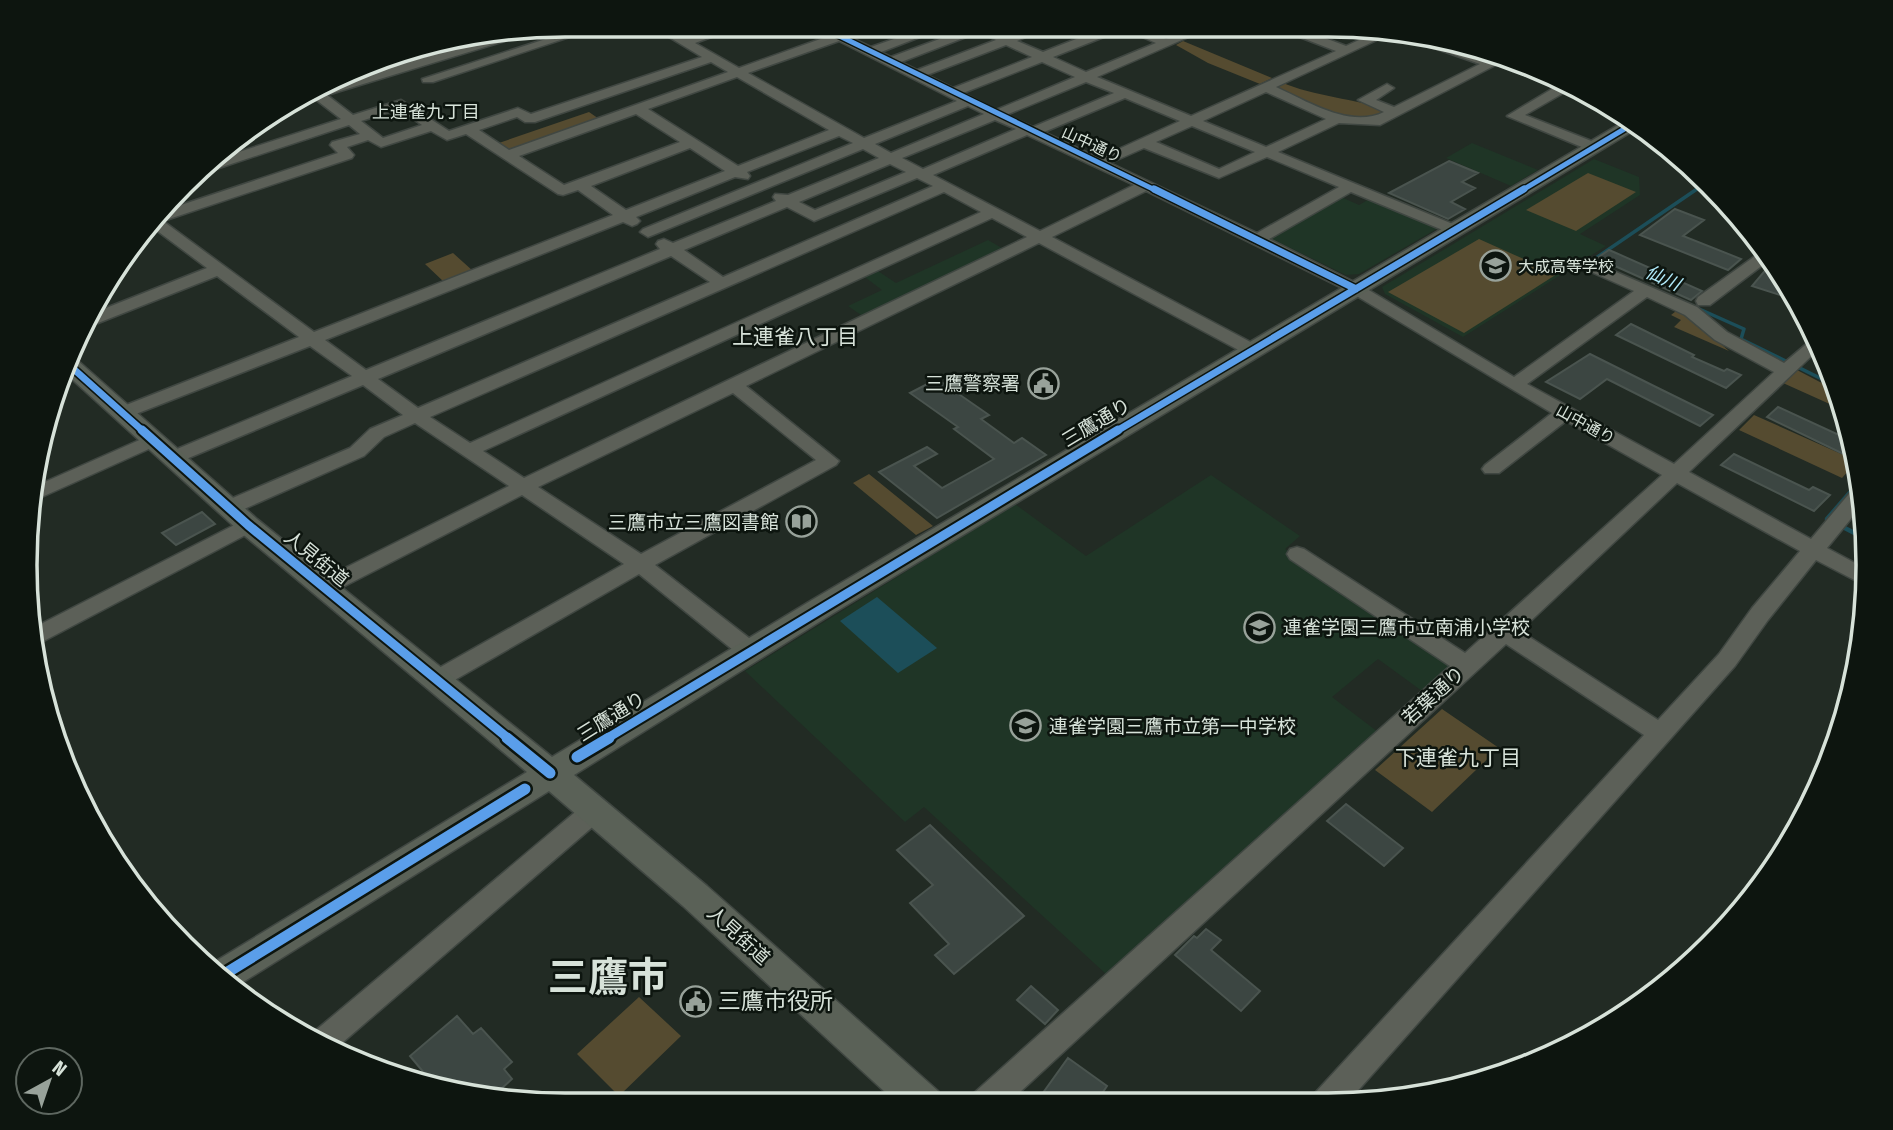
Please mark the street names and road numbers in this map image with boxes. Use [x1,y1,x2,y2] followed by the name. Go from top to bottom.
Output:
[1059,122,1125,167] street label: 山中通り
[1058,393,1135,452] street label: 三鷹通り
[1553,401,1618,448] street label: 山中通り
[280,526,353,591] street label: 人見街道
[1397,661,1469,729] street label: 若葉通り
[573,687,650,746] street label: 三鷹通り
[703,901,775,969] street label: 人見街道

